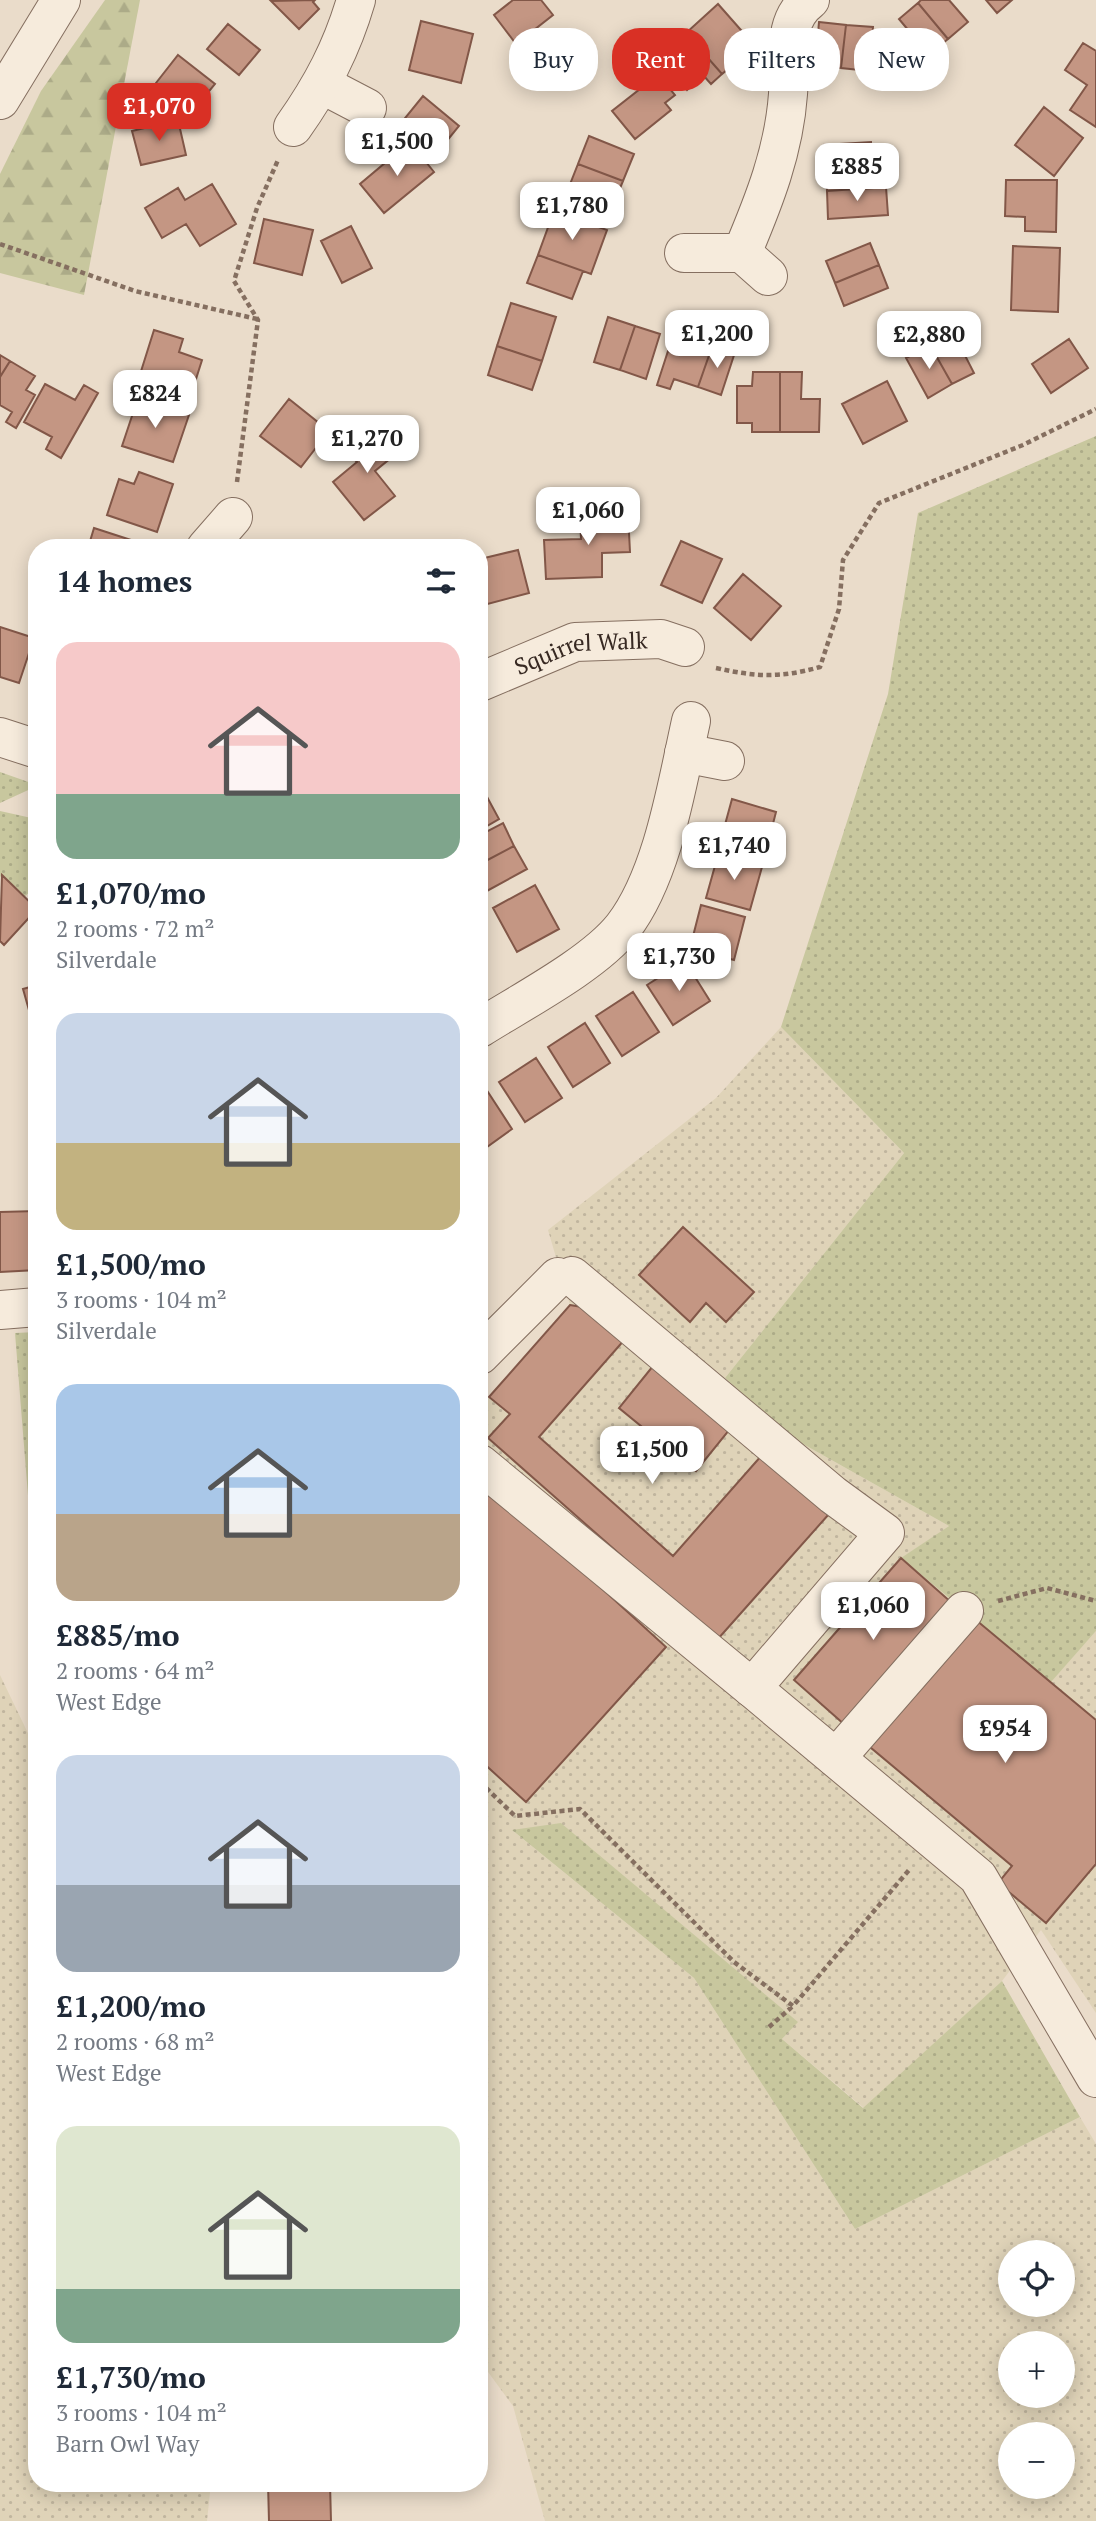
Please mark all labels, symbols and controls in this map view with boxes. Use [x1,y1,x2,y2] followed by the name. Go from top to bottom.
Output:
[509,28,598,91] chip: Buy
[612,28,710,91] chip: Rent
[724,28,840,91] chip: Filters
[854,28,949,91] chip: New
[102,83,216,143] pin: £1,070
[123,90,195,121] text: £1,070
[340,118,454,178] pin: £1,500
[361,125,433,156] text: £1,500
[816,144,898,203] pin: £885
[831,150,883,181] text: £885
[515,182,629,242] pin: £1,780
[536,189,608,220] text: £1,780
[660,310,774,370] pin: £1,200
[872,312,986,371] pin: £2,880
[681,317,753,348] text: £1,200
[893,318,965,349] text: £2,880
[114,370,196,430] pin: £824
[129,377,181,408] text: £824
[310,416,424,475] pin: £1,270
[331,422,403,453] text: £1,270
[531,488,645,547] pin: £1,060
[552,494,624,525] text: £1,060
[56,561,192,601] text: 14 homes
[422,562,460,600] icon: filters
[509,624,648,681] street label: Squirrel Walk
[195,688,321,814] icon: home
[677,822,791,882] pin: £1,740
[698,829,770,860] text: £1,740
[56,873,206,913] text: £1,070/mo
[56,913,215,944] text: 2 rooms · 72 m²
[622,934,736,993] pin: £1,730
[643,940,715,971] text: £1,730
[56,944,157,975] text: Silverdale
[195,1059,321,1185] icon: home
[56,1244,206,1284] text: £1,500/mo
[56,1284,227,1315] text: 3 rooms · 104 m²
[56,1315,157,1346] text: Silverdale
[595,1426,709,1486] pin: £1,500
[195,1430,321,1556] icon: home
[616,1433,688,1464] text: £1,500
[816,1582,930,1642] pin: £1,060
[837,1589,909,1620] text: £1,060
[56,1615,180,1655] text: £885/mo
[56,1655,215,1686] text: 2 rooms · 64 m²
[56,1686,161,1717] text: West Edge
[964,1706,1046,1765] pin: £954
[979,1712,1031,1743] text: £954
[195,1801,321,1927] icon: home
[56,1986,206,2026] text: £1,200/mo
[56,2026,215,2057] text: 2 rooms · 68 m²
[56,2057,161,2088] text: West Edge
[195,2172,321,2298] icon: home
[998,2240,1075,2499] map controls
[998,2240,1075,2317] button: locate
[998,2331,1075,2408] button: +
[56,2357,206,2397] text: £1,730/mo
[56,2397,227,2428] text: 3 rooms · 104 m²
[998,2422,1075,2499] button: −
[56,2428,199,2459] text: Barn Owl Way

